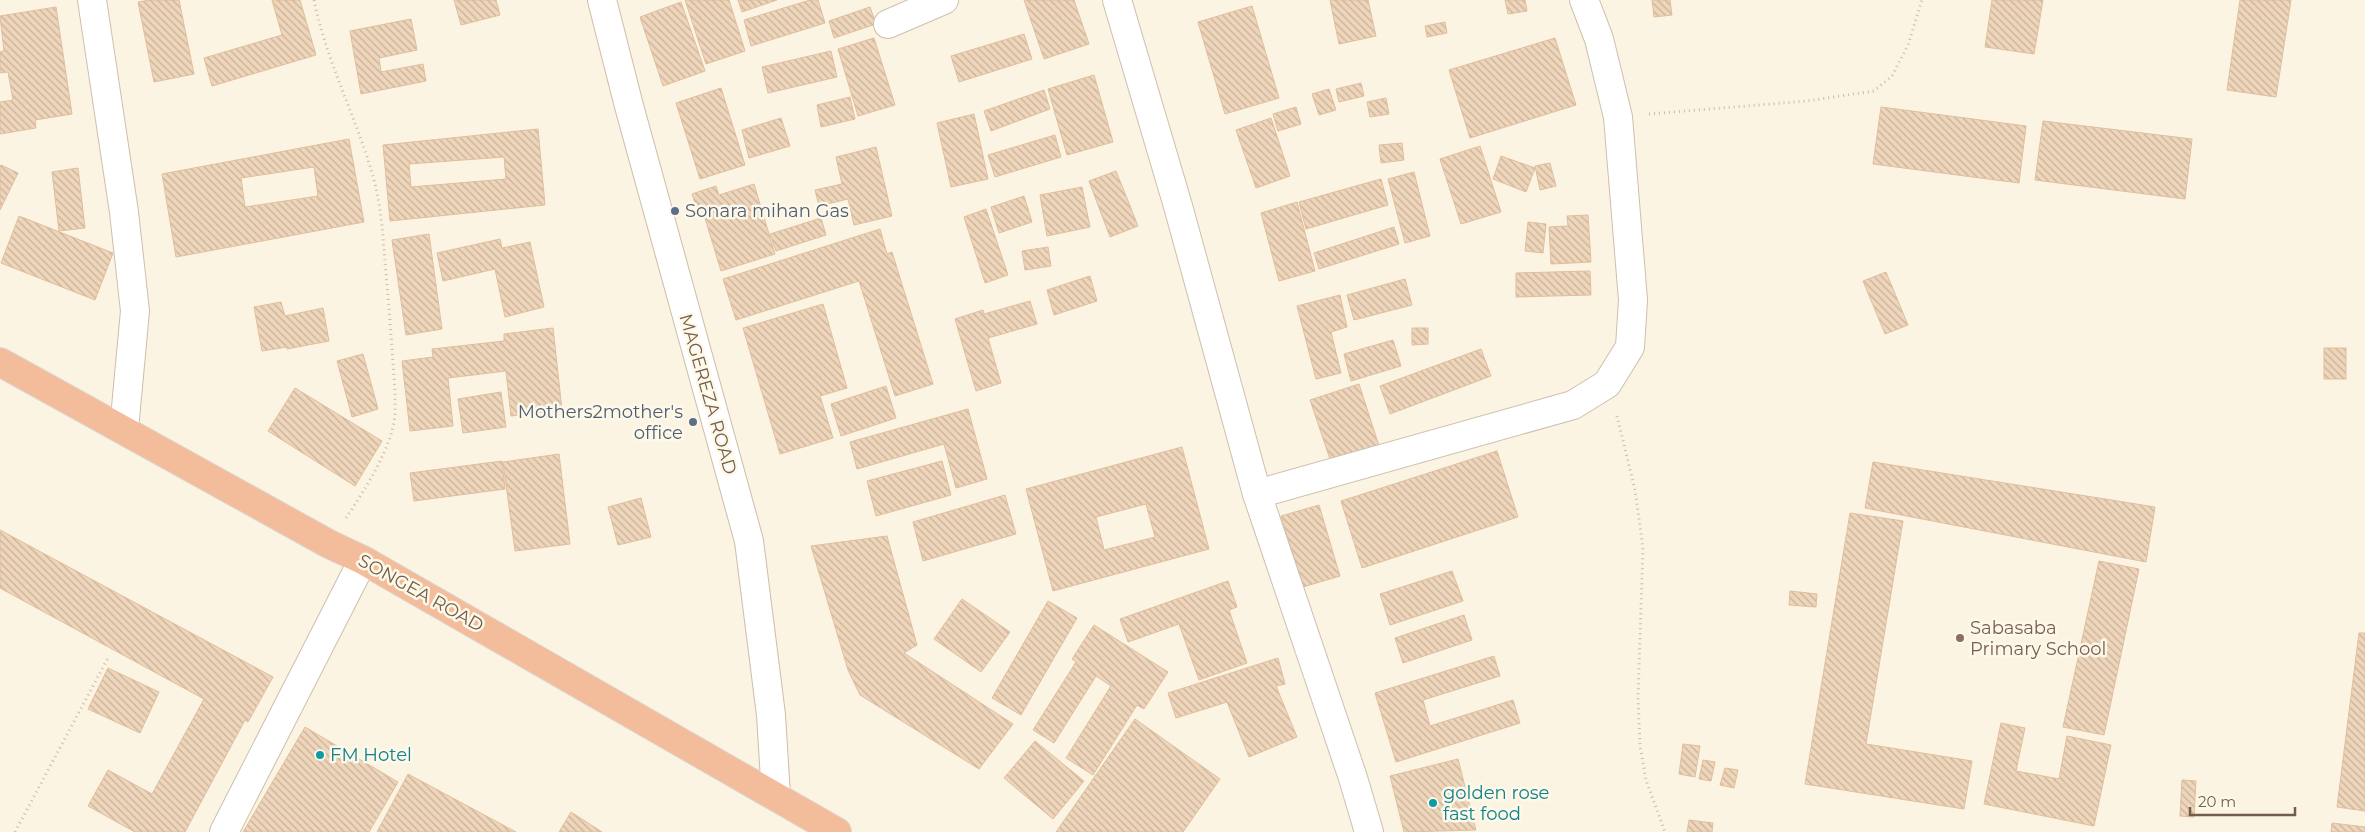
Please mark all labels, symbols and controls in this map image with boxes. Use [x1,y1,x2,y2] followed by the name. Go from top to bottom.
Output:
[685,200,849,222] place label: Sonara mihan Gas
[669,205,681,217] marker: Sonara mihan Gas
[675,311,741,477] street label: MAGEREZA ROAD
[518,401,683,444] place label: Mothers2mother's office
[687,416,699,428] marker: Mothers2mother's office
[354,549,488,637] street label: SONGEA ROAD
[1970,617,2106,660] place label: Sabasaba Primary School
[1954,632,1966,644] marker: Sabasaba Primary School
[330,744,412,766] place label: FM Hotel
[314,749,326,761] marker: FM Hotel
[1443,782,1549,825] place label: golden rose fast food
[2190,784,2295,816] scale bar
[2198,792,2236,811] text: 20 m
[1427,797,1439,809] marker: golden rose fast food

